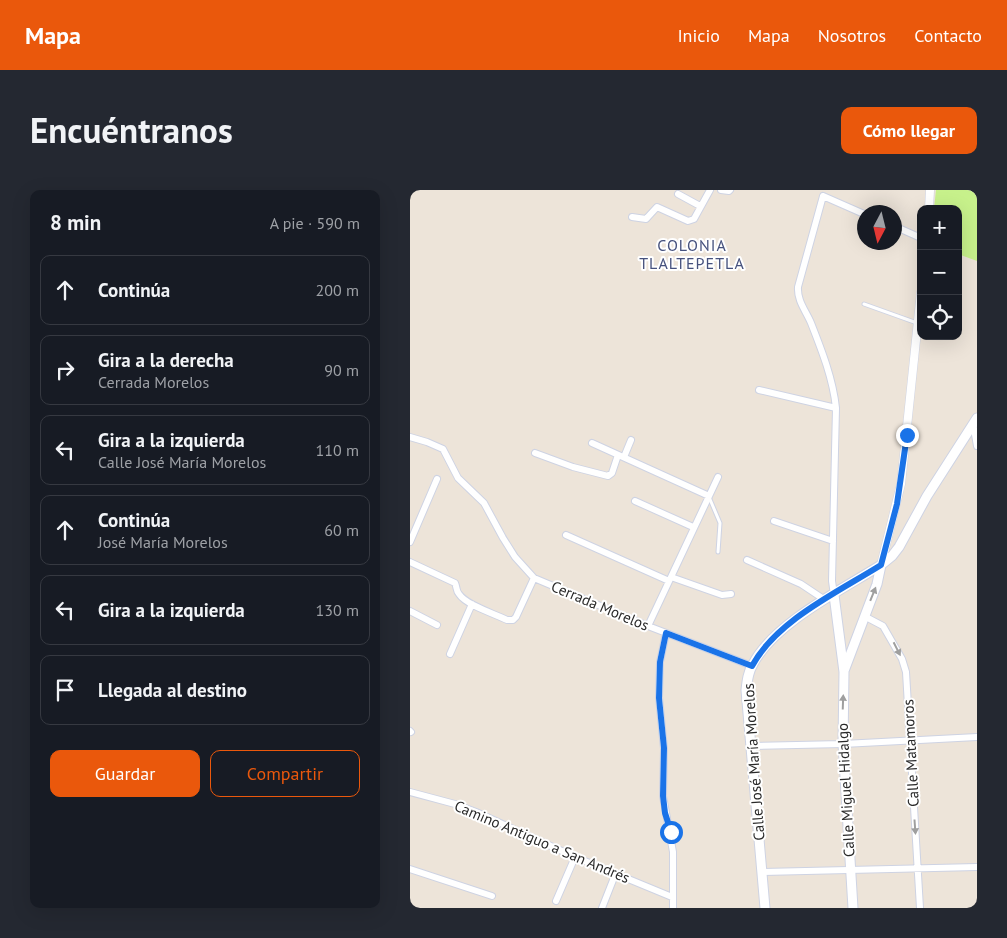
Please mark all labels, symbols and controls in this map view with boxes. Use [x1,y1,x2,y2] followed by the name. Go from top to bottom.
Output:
[25,20,81,51] text: Mapa
[677,24,720,47] text: Inicio
[748,24,790,47] text: Mapa
[818,24,886,47] text: Nosotros
[914,24,982,47] text: Contacto
[30,107,233,153] text: Encuéntranos
[841,107,977,154] button: Cómo llegar
[857,205,902,250] north arrow
[917,205,962,340] map controls
[917,205,962,250] button: +
[50,209,101,236] text: 8 min
[270,213,360,233] text: A pie · 590 m
[639,235,745,273] district label: COLONIA TLALTEPETLA
[917,250,962,295] button: −
[51,276,79,304] icon: ahead
[98,278,170,302] text: Continúa
[316,280,359,300] text: 200 m
[917,295,962,340] button: locate
[98,348,234,372] text: Gira a la derecha
[51,356,79,384] icon: right
[324,360,359,380] text: 90 m
[98,372,209,392] text: Cerrada Morelos
[896,424,919,447] route end
[98,428,245,452] text: Gira a la izquierda
[51,436,79,464] icon: left
[316,440,359,460] text: 110 m
[98,452,266,472] text: Calle José María Morelos
[98,508,170,532] text: Continúa
[51,516,79,544] icon: ahead
[324,520,359,540] text: 60 m
[98,532,228,552] text: José María Morelos
[549,576,652,635] street label: Cerrada Morelos
[869,586,877,601] one-way arrow
[51,596,79,624] icon: left
[98,598,245,622] text: Gira a la izquierda
[316,600,359,620] text: 130 m
[893,642,901,656] one-way arrow
[51,676,79,704] icon: arrive
[98,678,247,702] text: Llegada al destino
[739,683,768,841] street label: Calle José María Morelos
[839,694,847,710] one-way arrow
[898,699,923,807] street label: Calle Matamoros
[833,722,859,858] street label: Calle Miguel Hidalgo
[50,750,200,797] button: Guardar
[210,750,360,797] button: Compartir
[452,796,633,887] street label: Camino Antiguo a San Andrés
[911,819,919,835] one-way arrow
[660,821,683,844] route start

